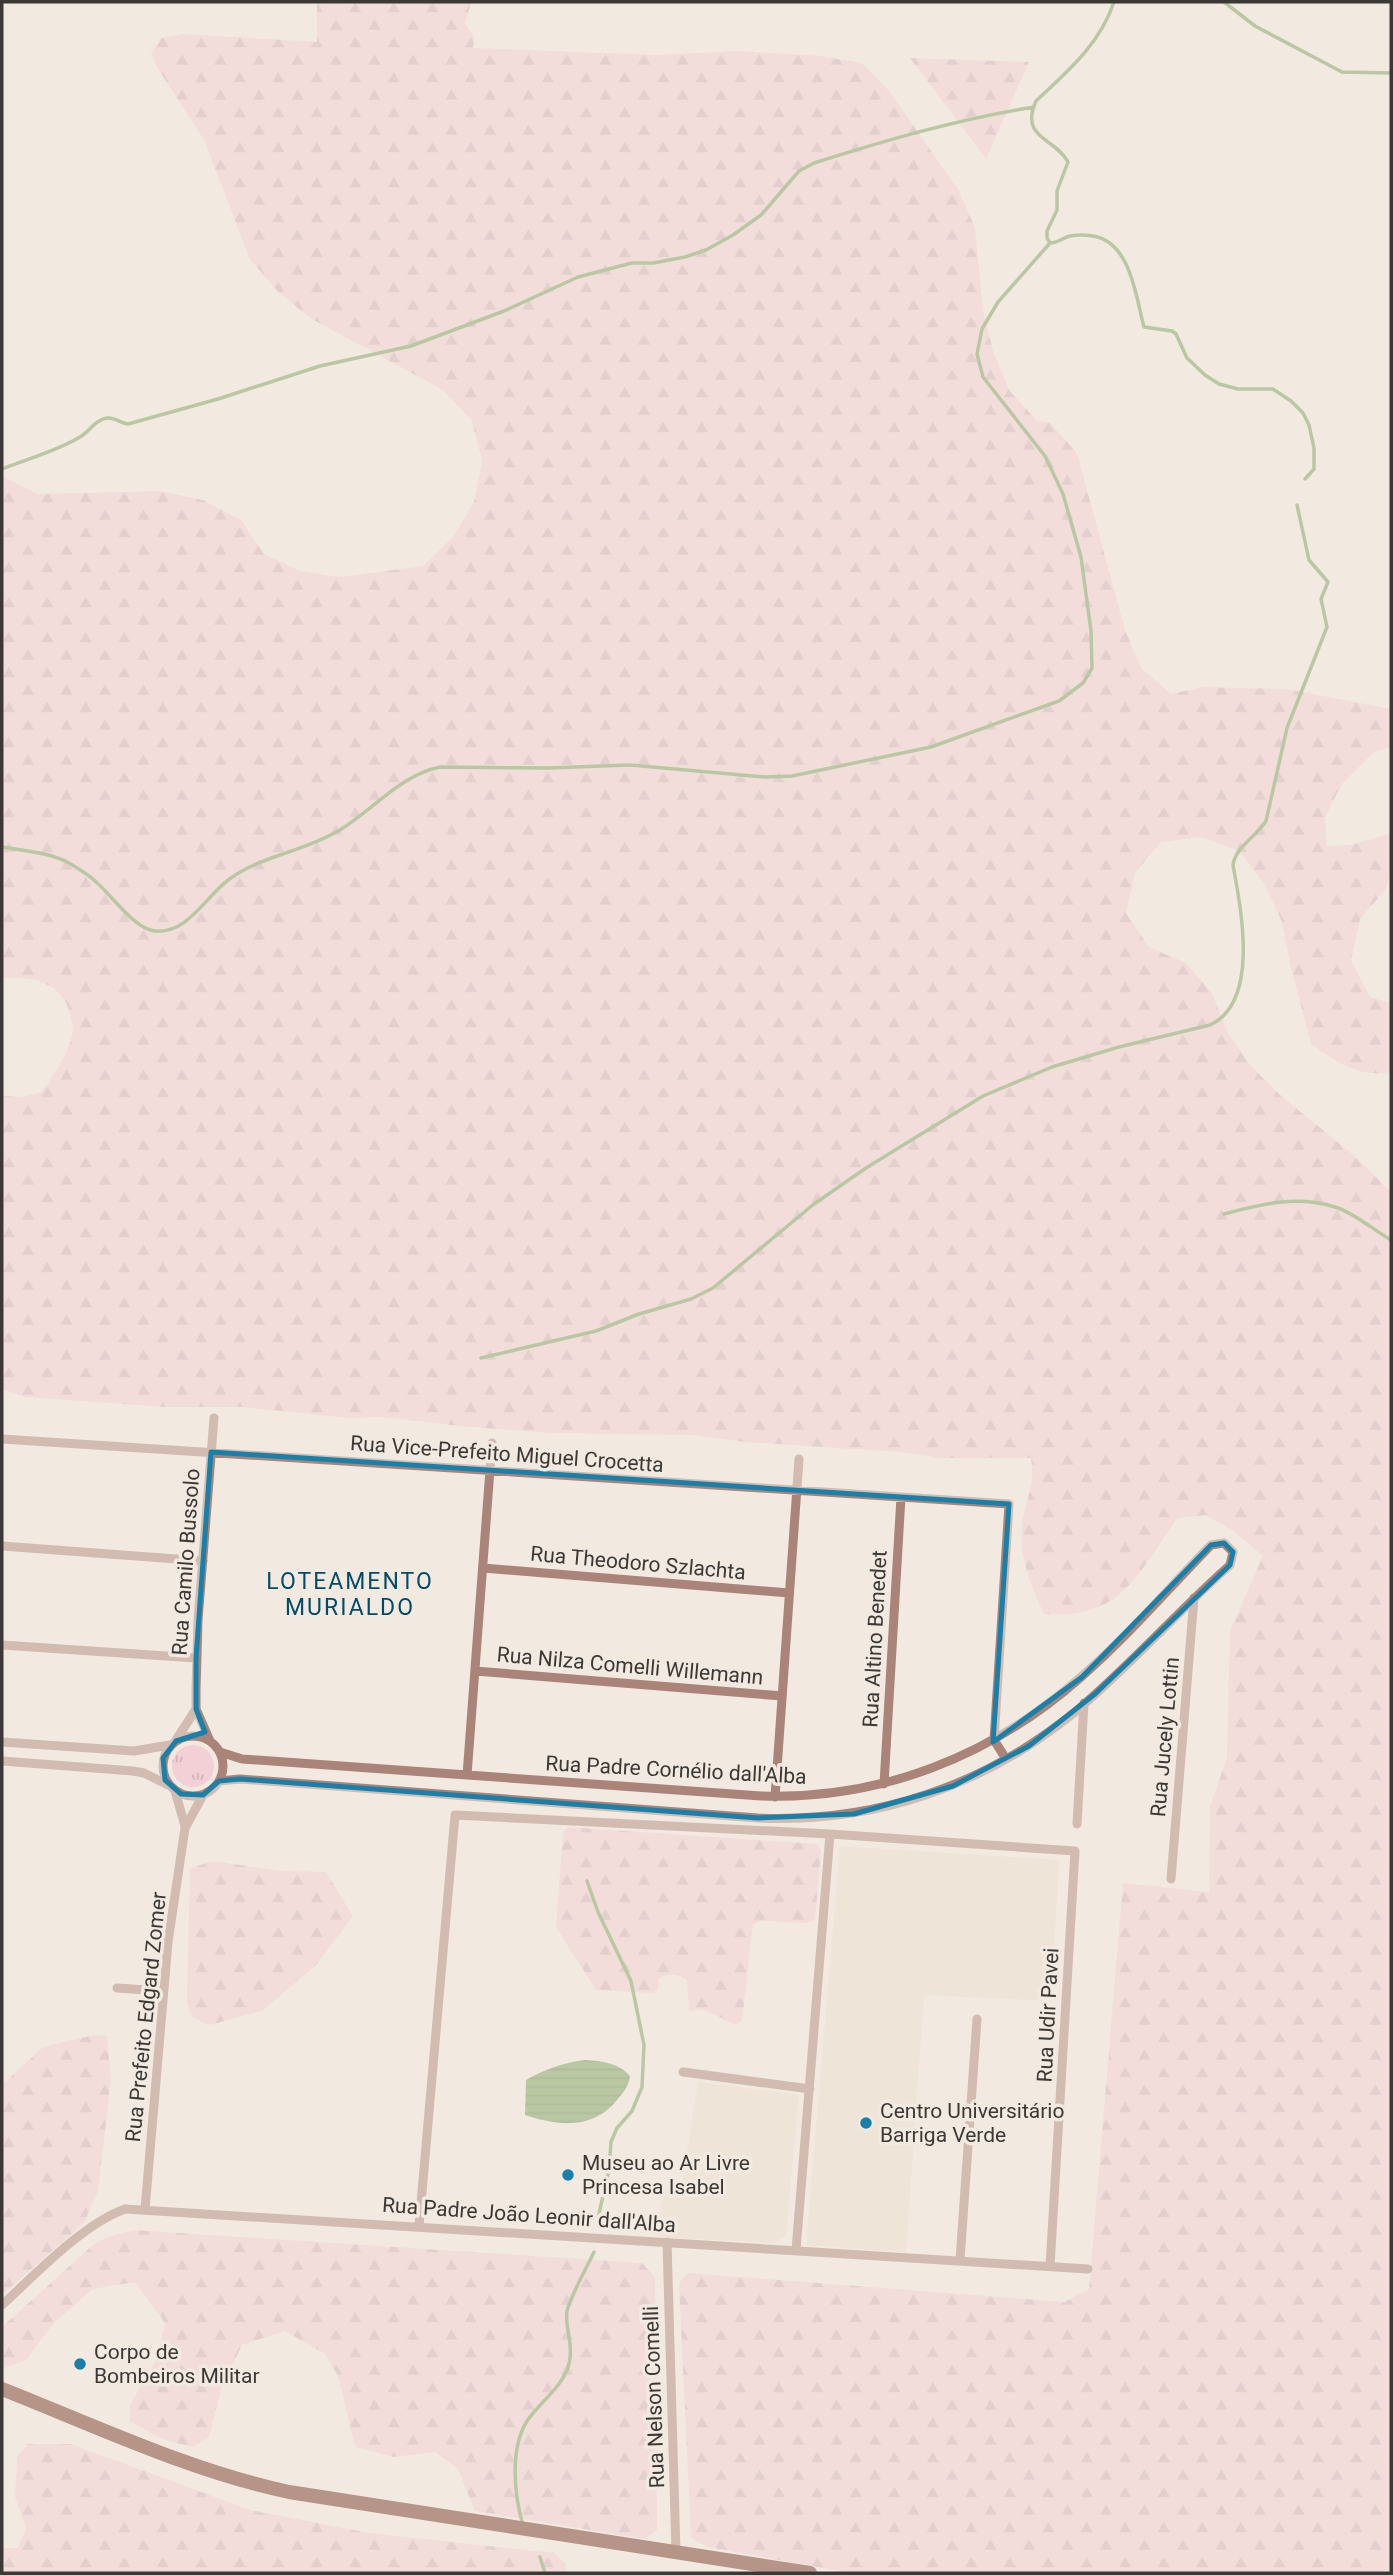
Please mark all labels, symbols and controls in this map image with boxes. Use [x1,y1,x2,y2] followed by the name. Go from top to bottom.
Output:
[349,1431,665,1477] street label: Rua Vice-Prefeito Miguel Crocetta
[167,1468,205,1656] street label: Rua Camilo Bussolo
[529,1542,747,1584] street label: Rua Theodoro Szlachta
[858,1550,892,1728] street label: Rua Altino Benedet
[266,1568,434,1621] district label: LOTEAMENTO MURIALDO
[496,1642,764,1690] street label: Rua Nilza Comelli Willemann
[1146,1656,1184,1818] street label: Rua Jucely Lottin
[545,1751,807,1789] street label: Rua Padre Cornélio dall'Alba
[121,1891,171,2143] street label: Rua Prefeito Edgard Zomer
[1032,1947,1064,2083] street label: Rua Udir Pavei
[880,2099,1064,2147] place label: Centro Universitário Barriga Verde
[858,2115,874,2131] marker: Centro Universitário Barriga Verde
[582,2151,750,2199] place label: Museu ao Ar Livre Princesa Isabel
[560,2167,576,2183] marker: Museu ao Ar Livre Princesa Isabel
[381,2193,677,2237] street label: Rua Padre João Leonir dall'Alba
[639,2305,669,2489] street label: Rua Nelson Comelli
[94,2340,260,2388] place label: Corpo de Bombeiros Militar
[72,2356,88,2372] marker: Corpo de Bombeiros Militar

